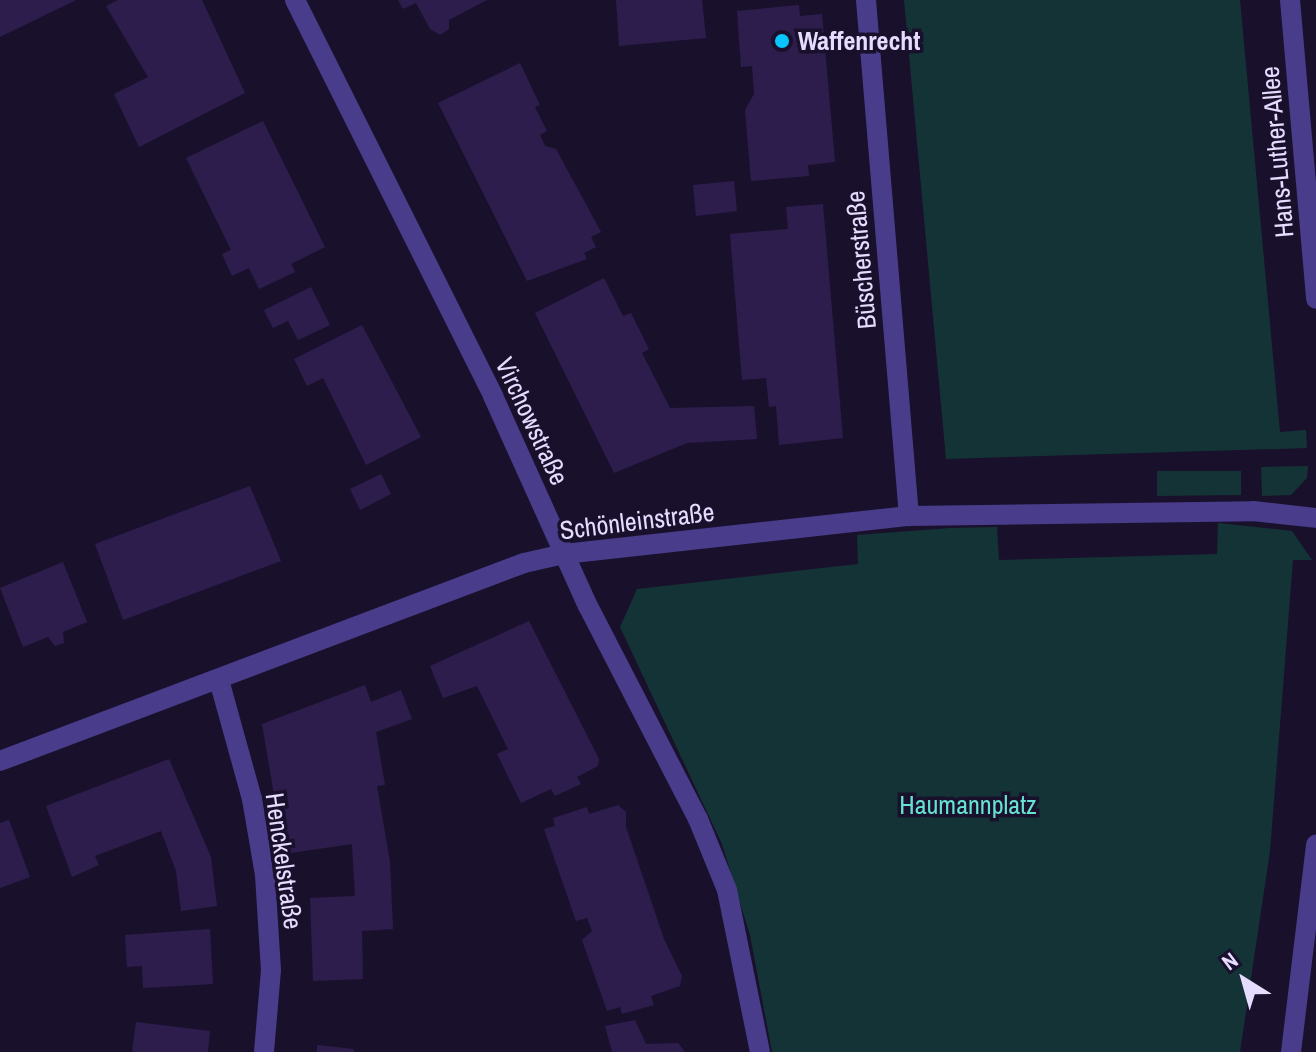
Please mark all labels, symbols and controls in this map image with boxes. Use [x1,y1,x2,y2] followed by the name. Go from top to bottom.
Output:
[798,25,920,57] place label: Waffenrecht
[773,32,791,50] marker: Waffenrecht
[1254,65,1300,239] street label: Hans-Luther-Allee
[839,190,883,330] street label: Büscherstraße
[489,352,575,490] street label: Virchowstraße
[558,496,716,546] street label: Schönleinstraße
[899,789,1037,821] park label: Haumannplatz
[259,791,309,931] street label: Henckelstraße
[1204,940,1284,1020] north arrow
[1215,945,1244,977] text: N

